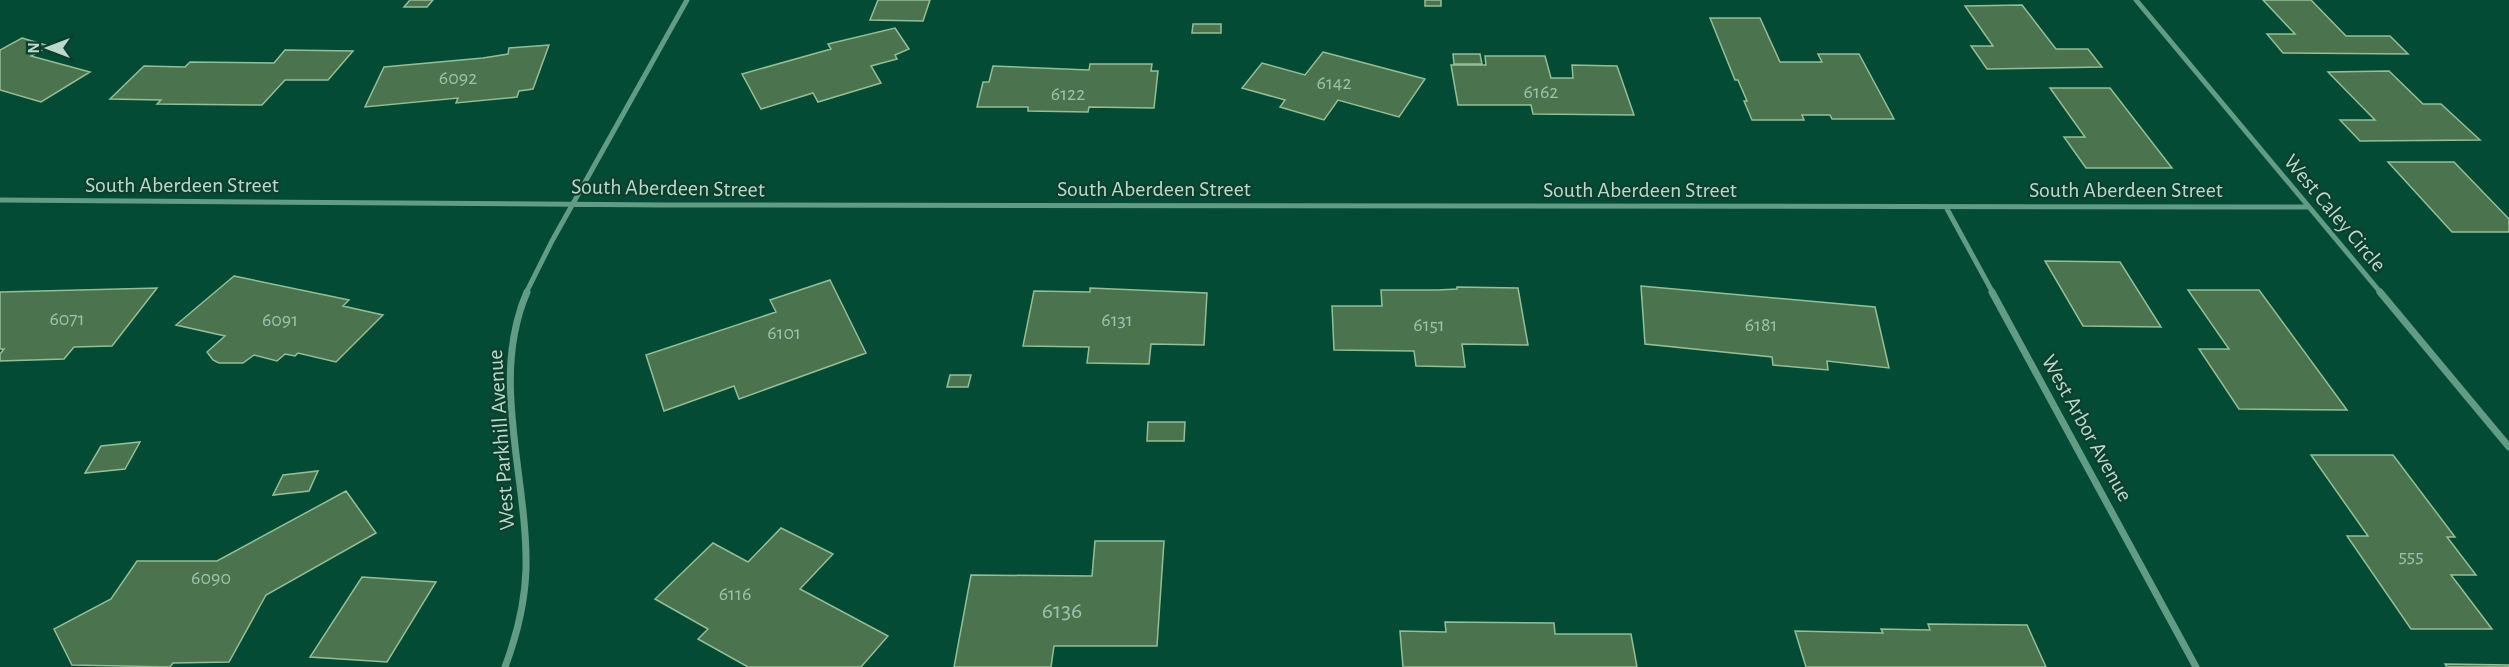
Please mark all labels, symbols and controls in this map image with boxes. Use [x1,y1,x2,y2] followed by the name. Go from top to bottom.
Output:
[18,18,78,78] north arrow
[26,42,42,54] text: N
[439,68,477,88] house number: 6092
[1317,73,1352,93] house number: 6142
[1524,82,1558,102] house number: 6162
[1051,84,1085,104] house number: 6122
[2280,150,2390,276] street label: West Caley Circle
[85,174,279,196] street label: South Aberdeen Street
[571,175,765,201] street label: South Aberdeen Street
[1057,178,1251,200] street label: South Aberdeen Street
[1543,179,1737,201] street label: South Aberdeen Street
[2029,179,2223,201] street label: South Aberdeen Street
[49,309,85,329] house number: 6071
[262,310,298,330] house number: 6091
[1101,310,1133,330] house number: 6131
[1413,315,1445,335] house number: 6151
[1745,315,1777,335] house number: 6181
[767,323,801,343] house number: 6101
[484,349,518,531] street label: West Parkhill Avenue
[2038,351,2136,505] street label: West Arbor Avenue
[2398,546,2424,566] house number: 555
[191,568,231,588] house number: 6090
[719,584,751,604] house number: 6116
[1042,599,1082,623] house number: 6136

